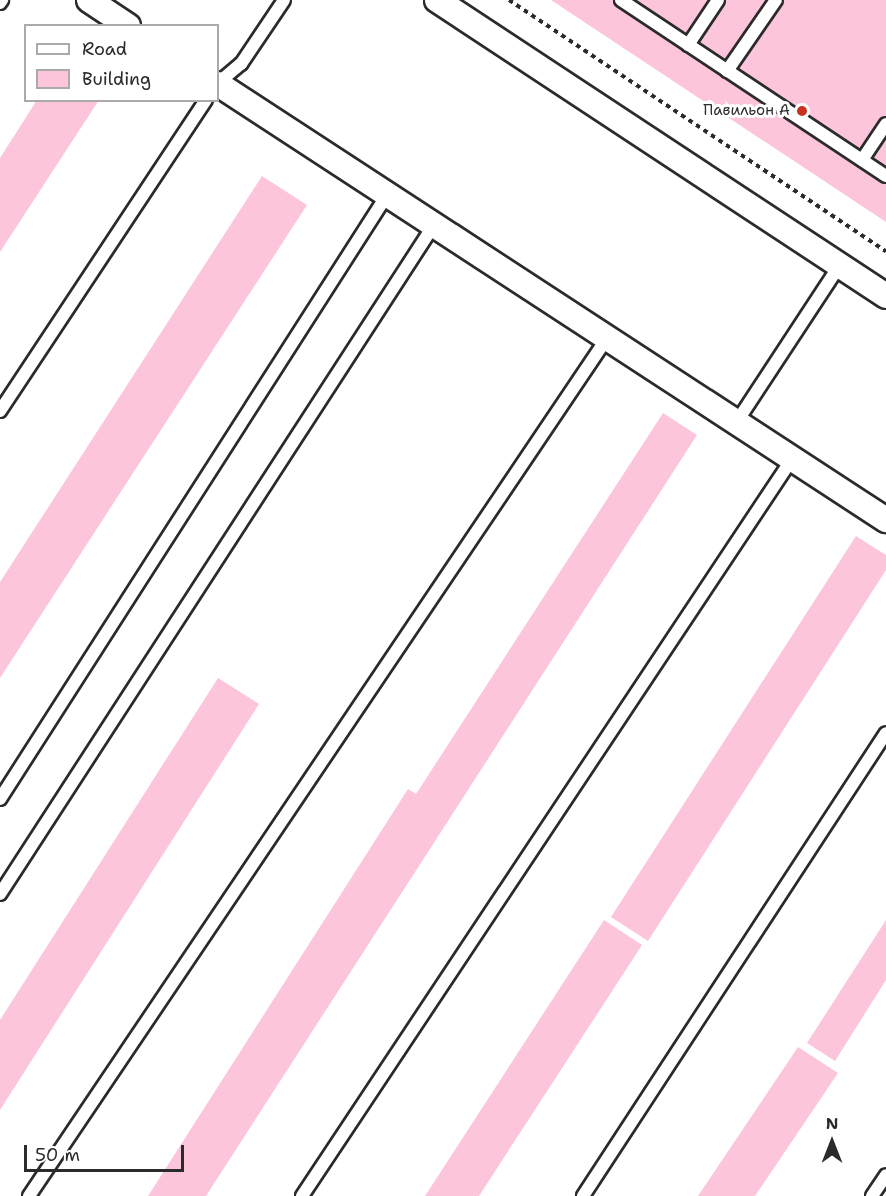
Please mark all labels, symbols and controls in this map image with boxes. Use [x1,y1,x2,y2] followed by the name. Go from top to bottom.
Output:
[24,24,219,102] legend
[82,37,127,61] text: Road
[82,67,151,91] text: Building
[703,102,790,120] place label: Павильон А
[795,104,809,118] marker: Павильон А
[802,1112,862,1172] north arrow
[826,1113,838,1134] text: N
[27,1133,188,1171] scale bar
[35,1143,80,1167] text: 50 m

